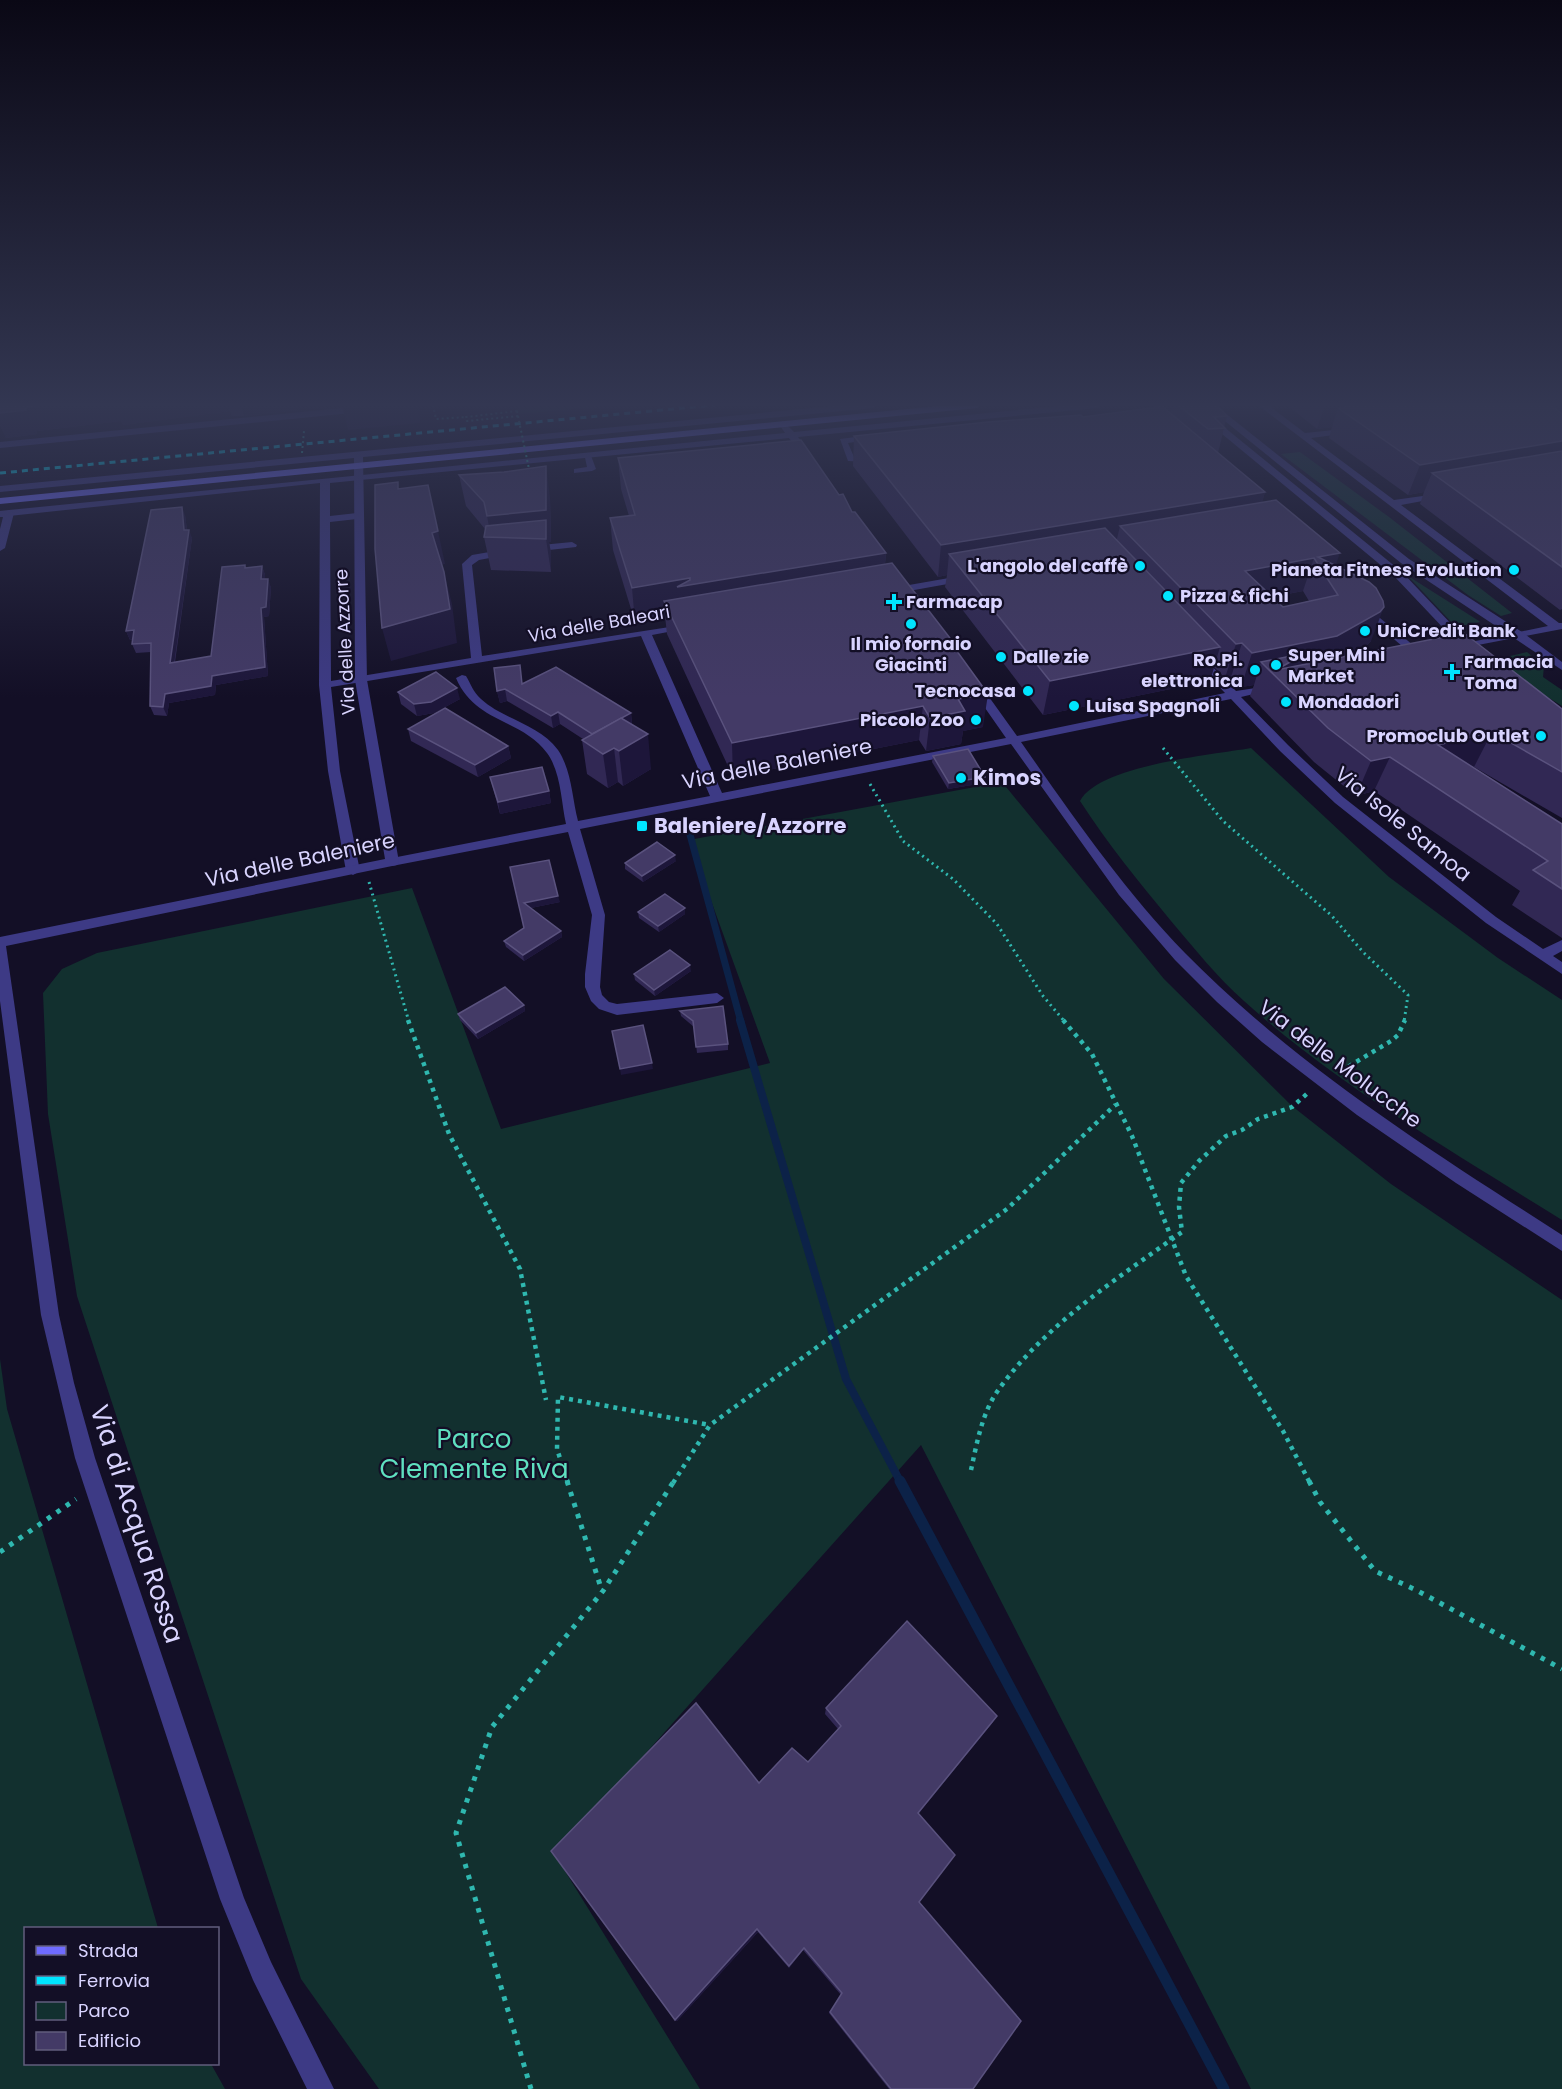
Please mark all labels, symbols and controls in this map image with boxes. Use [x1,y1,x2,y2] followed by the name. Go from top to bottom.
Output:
[967,553,1128,578] place label: L'angolo del caffè
[1271,557,1502,582] place label: Pianeta Fitness Evolution
[1133,559,1147,573] marker: L'angolo del caffè
[1507,563,1521,577] marker: Pianeta Fitness Evolution
[328,568,361,716] street label: Via delle Azzorre
[1180,583,1289,608] place label: Pizza & fichi
[906,589,1002,614] place label: Farmacap
[1161,589,1175,603] marker: Pizza & fichi
[887,595,901,609] marker: Farmacap
[526,599,672,648] street label: Via delle Baleari
[904,617,918,631] marker: Il mio fornaio Giacinti
[1377,618,1517,643] place label: UniCredit Bank
[1358,624,1372,638] marker: UniCredit Bank
[851,631,971,677] place label: Il mio fornaio Giacinti
[1288,642,1385,688] place label: Super Mini Market
[1013,644,1089,669] place label: Dalle zie
[1141,647,1243,693] place label: Ro.Pi. elettronica
[1464,649,1553,695] place label: Farmacia Toma
[994,650,1008,664] marker: Dalle zie
[1269,658,1283,672] marker: Super Mini Market
[1248,663,1262,677] marker: Ro.Pi. elettronica
[1445,665,1459,679] marker: Farmacia Toma
[914,678,1016,703] place label: Tecnocasa
[1021,684,1035,698] marker: Tecnocasa
[1298,689,1399,714] place label: Mondadori
[1086,693,1220,718] place label: Luisa Spagnoli
[1279,695,1293,709] marker: Mondadori
[1067,699,1081,713] marker: Luisa Spagnoli
[860,707,964,732] place label: Piccolo Zoo
[969,713,983,727] marker: Piccolo Zoo
[1366,723,1529,748] place label: Promoclub Outlet
[1534,729,1548,743] marker: Promoclub Outlet
[679,731,874,796] street label: Via delle Baleniere
[1329,759,1478,888] street label: Via Isole Samoa
[973,763,1041,792] place label: Kimos
[954,771,968,785] marker: Kimos
[654,811,847,840] place label: Baleniere/Azzorre
[635,819,649,833] marker: Baleniere/Azzorre
[202,825,397,894] street label: Via delle Baleniere
[1253,993,1428,1135] street label: Via delle Molucche
[81,1400,193,1648] street label: Via di Acqua Rossa
[379,1421,569,1487] park label: Parco Clemente Riva
[24,1927,219,2065] legend
[78,1938,138,1963] text: Strada
[78,1968,150,1993] text: Ferrovia
[78,1998,130,2023] text: Parco
[78,2028,141,2053] text: Edificio

